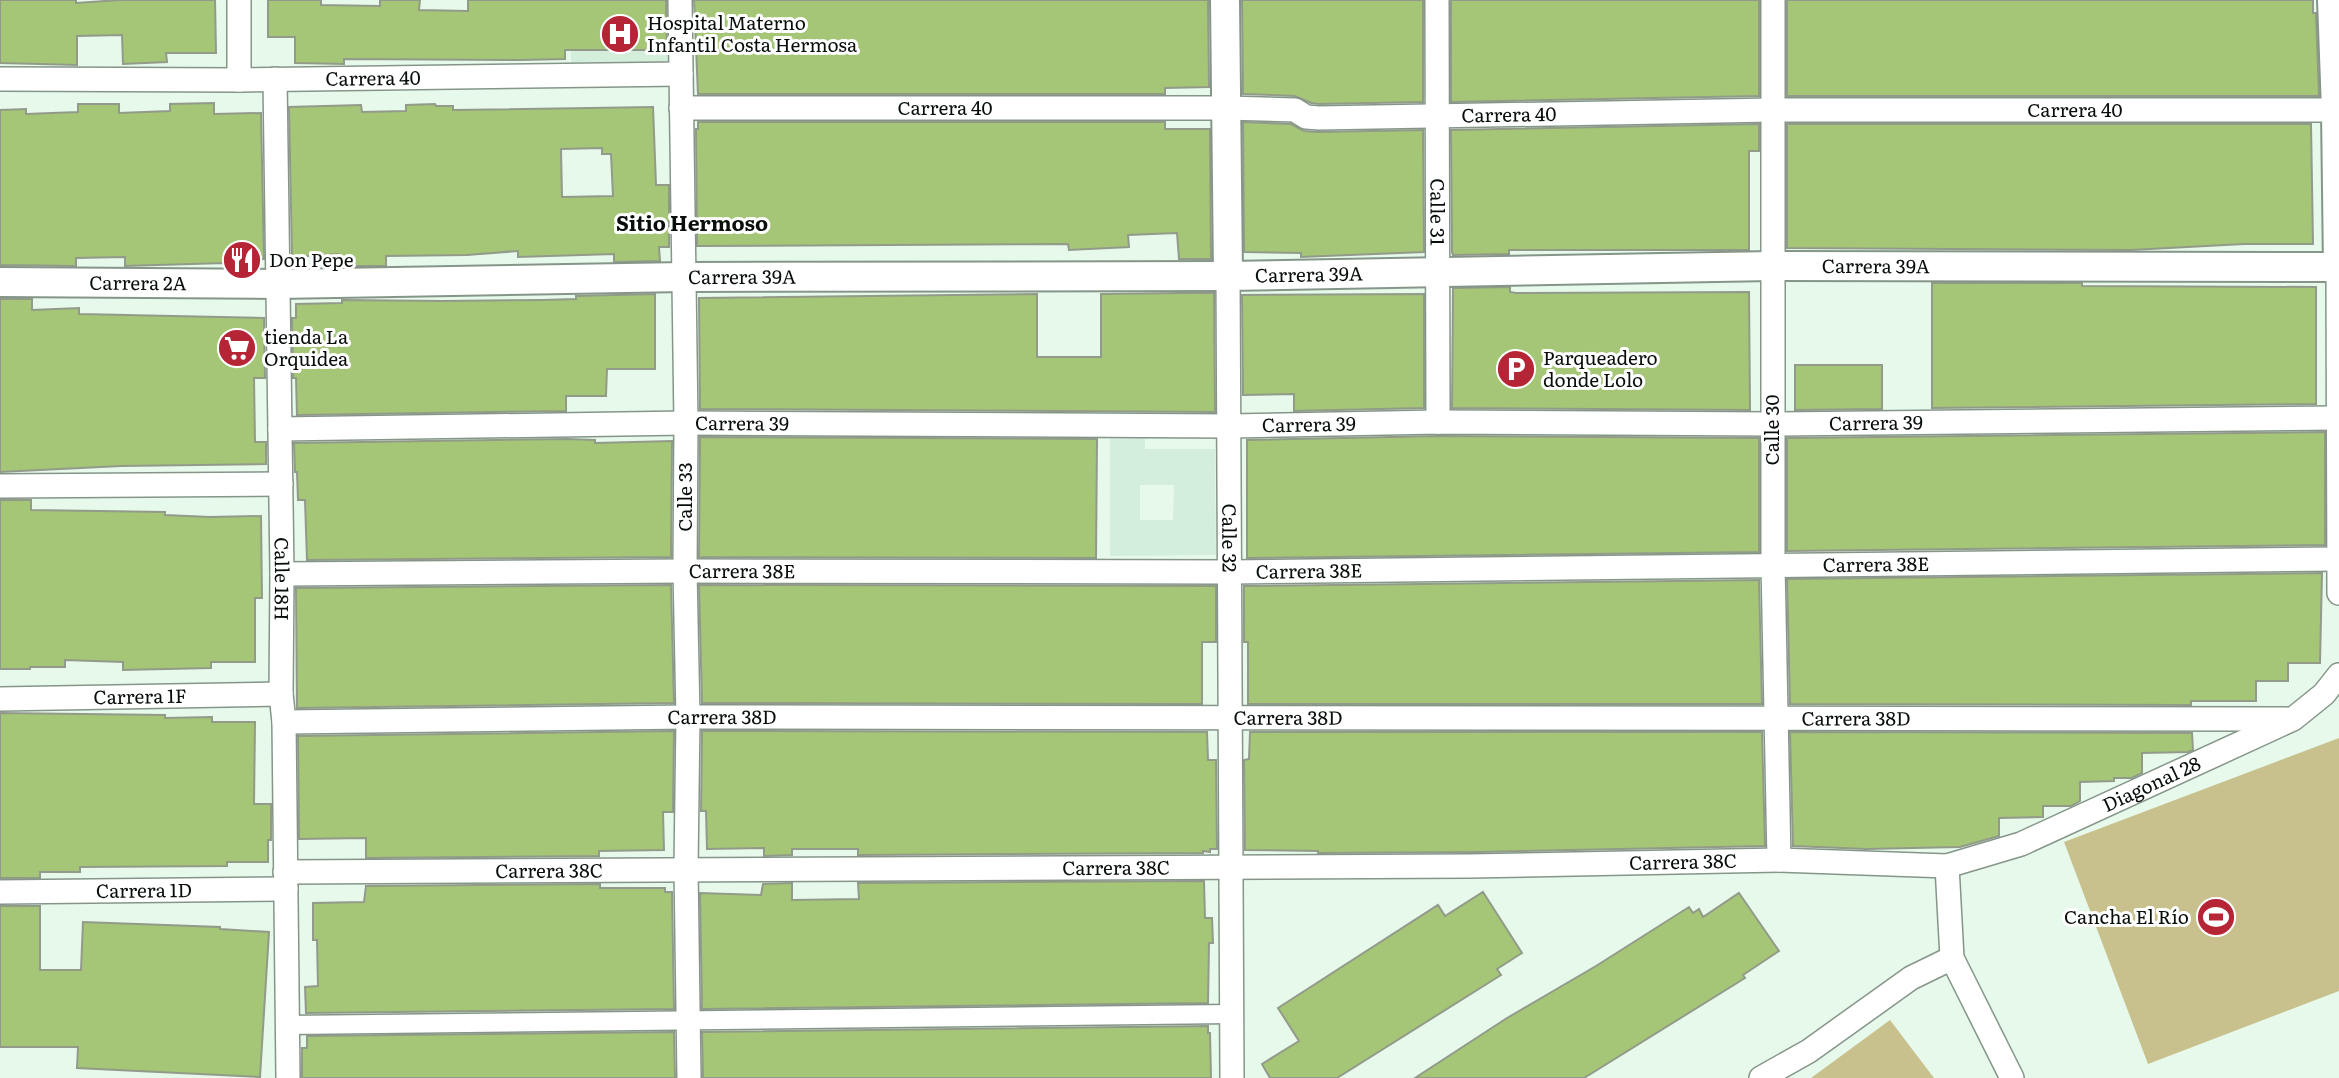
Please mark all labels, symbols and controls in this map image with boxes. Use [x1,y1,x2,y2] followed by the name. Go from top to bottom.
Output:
[647,8,858,58] place label: Hospital Materno Infantil Costa Hermosa
[599,13,641,55] hospital icon: Hospital Materno Infantil Costa Hermosa
[325,63,421,92] street label: Carrera 40
[897,93,993,121] street label: Carrera 40
[2027,95,2122,123] street label: Carrera 40
[1461,99,1557,128] street label: Carrera 40
[1424,178,1453,246] street label: Calle 31
[616,206,768,237] district label: Sitio Hermoso
[221,239,263,281] restaurant icon: Don Pepe
[269,245,354,273] place label: Don Pepe
[1822,251,1930,279] street label: Carrera 39A
[1255,259,1363,289] street label: Carrera 39A
[688,262,796,290] street label: Carrera 39A
[89,268,187,296] street label: Carrera 2A
[264,322,349,372] place label: tienda La Orquidea
[216,327,258,369] supermarket icon: tienda La Orquidea
[1543,343,1658,393] place label: Parqueadero donde Lolo
[1495,348,1537,390] parking icon: Parqueadero donde Lolo
[1757,395,1785,465] street label: Calle 30
[1829,407,1923,436] street label: Carrera 39
[695,408,789,437] street label: Carrera 39
[1262,409,1356,438] street label: Carrera 39
[670,462,698,532] street label: Calle 33
[1216,503,1244,573] street label: Calle 32
[268,537,297,621] street label: Calle 18H
[1822,549,1929,578] street label: Carrera 38E
[1256,555,1362,585] street label: Carrera 38E
[689,556,795,584] street label: Carrera 38E
[93,681,187,710] street label: Carrera 1F
[667,702,777,730] street label: Carrera 38D
[1233,703,1343,731] street label: Carrera 38D
[1801,703,1911,732] street label: Carrera 38D
[2097,748,2205,818] street label: Diagonal 28
[1629,846,1737,876] street label: Carrera 38C
[1062,853,1170,881] street label: Carrera 38C
[495,855,603,884] street label: Carrera 38C
[96,875,192,904] street label: Carrera 1D
[2195,896,2237,938] sports icon: Cancha El Río
[2064,902,2189,930] place label: Cancha El Río

